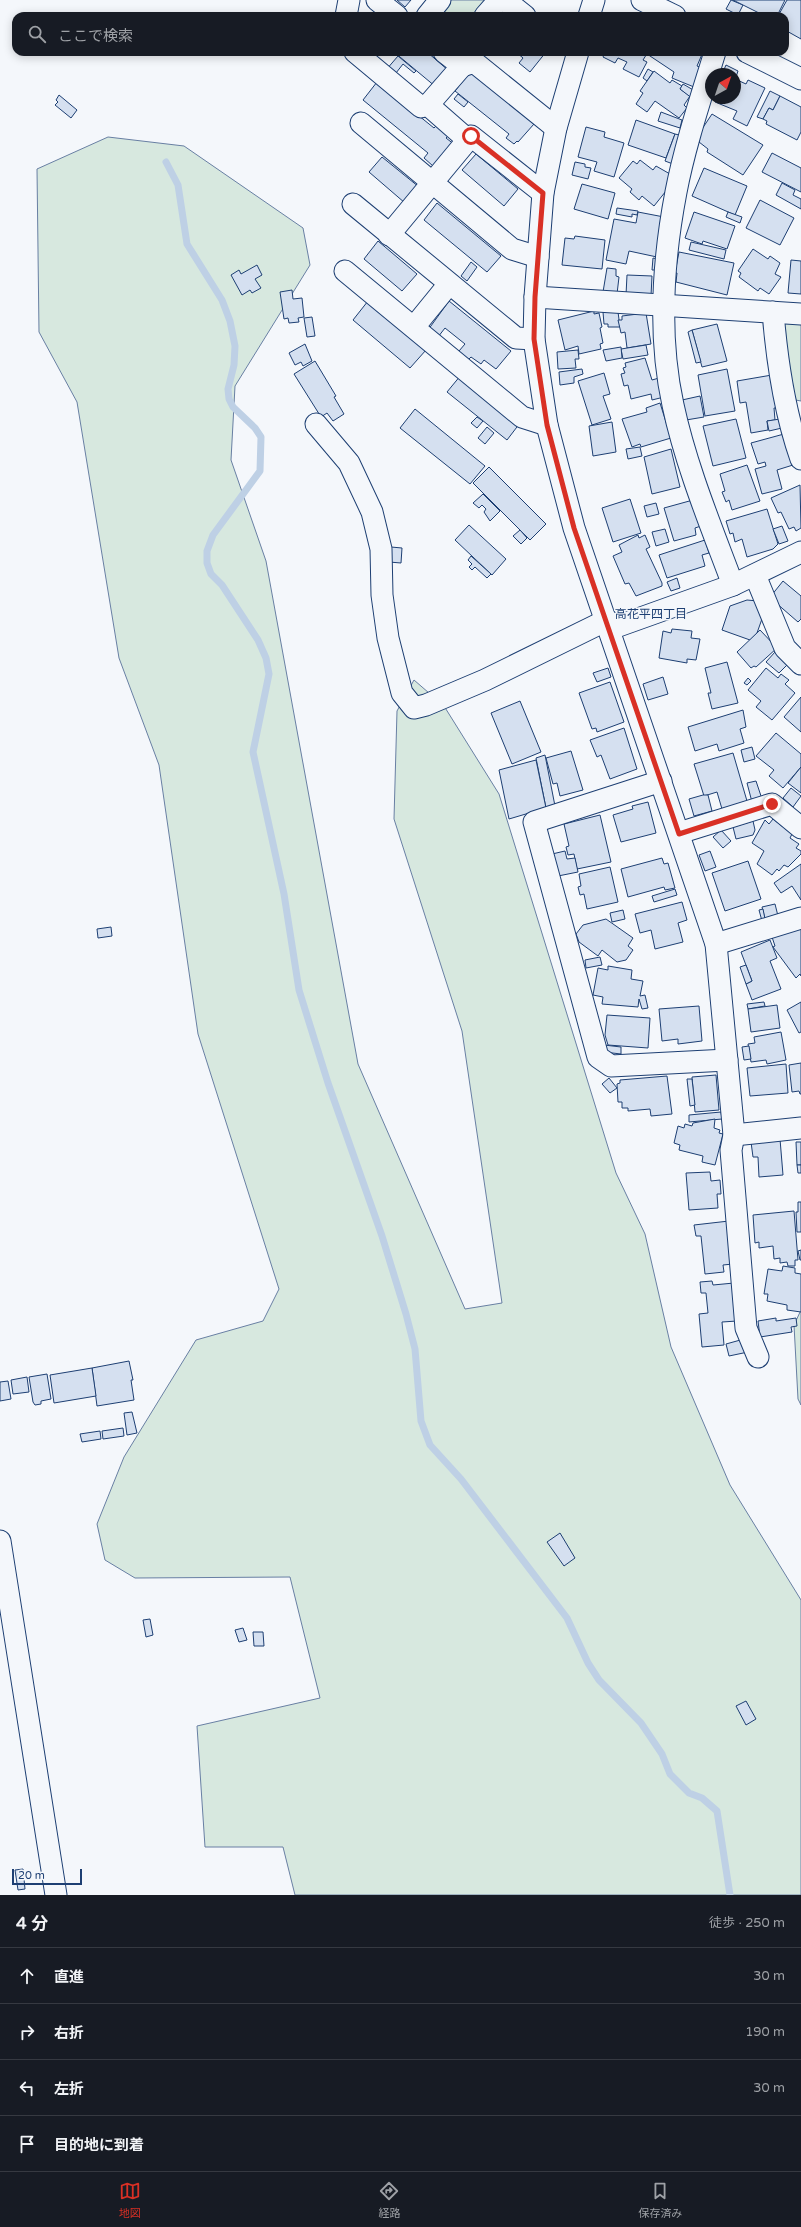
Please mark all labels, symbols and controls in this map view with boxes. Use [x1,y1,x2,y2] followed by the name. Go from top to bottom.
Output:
[12,12,789,56] search box
[26,23,48,45] icon: search
[58,27,133,45] text: ここで検索
[705,68,741,104] north arrow
[462,127,480,145] route start
[615,607,687,621] district label: 高花平四丁目
[763,795,781,813] route end
[12,1867,82,1886] scale bar
[18,1869,45,1882] text: 20 m
[16,1913,48,1934] text: 4 分
[709,1915,785,1931] text: 徒歩 · 250 m
[16,1965,38,1987] icon: ahead
[54,1968,84,1986] text: 直進
[753,1968,785,1984] text: 30 m
[16,2021,38,2043] icon: right
[54,2024,84,2042] text: 右折
[745,2024,785,2040] text: 190 m
[16,2077,38,2099] icon: left
[54,2080,84,2098] text: 左折
[753,2080,785,2096] text: 30 m
[16,2133,38,2155] icon: arrive
[54,2136,144,2154] text: 目的地に到着
[119,2180,141,2220] tab: 地図
[378,2180,400,2220] tab: 経路
[638,2180,682,2220] tab: 保存済み

